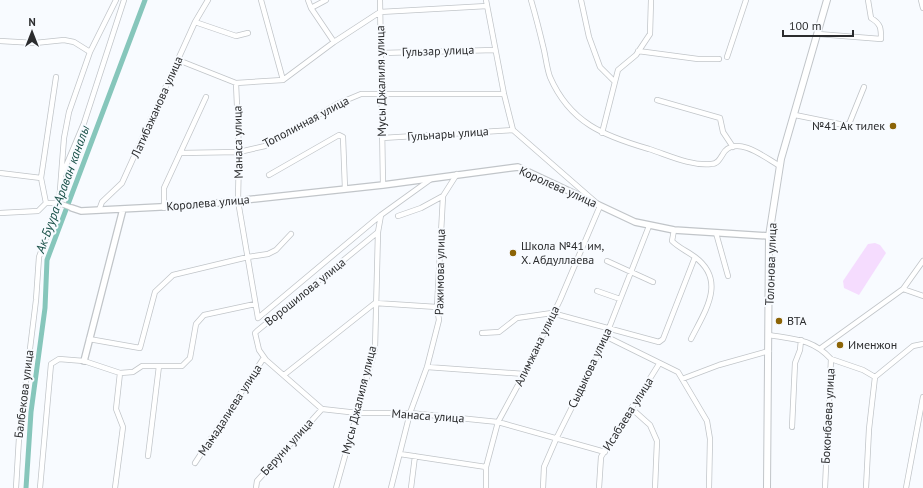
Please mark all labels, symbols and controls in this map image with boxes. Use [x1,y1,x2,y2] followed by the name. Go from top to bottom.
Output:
[12,12,52,52] north arrow
[783,12,853,38] scale bar
[28,15,36,29] text: N
[789,18,822,33] text: 100 m
[372,25,389,137] street label: Мусы Джалиля улица
[401,42,475,59] street label: Гульзар улица
[127,54,186,161] street label: Латибажанова улица
[260,93,351,151] street label: Тополинная улица
[229,105,246,179] street label: Манаса улица
[812,118,885,133] place label: №41 Ак тилек
[888,121,898,131] marker: №41 Ак тилек
[31,122,94,256] water label: Ак-Буура-Араван каналы
[407,123,489,144] street label: Гульнары улица
[517,163,600,210] street label: Королева улица
[166,191,250,214] street label: Королева улица
[762,222,779,306] street label: Толонова улица
[431,229,448,315] street label: Ражимова улица
[521,238,605,267] place label: Школа №41 им, Х. Абдуллаева
[508,248,518,258] marker: Школа №41 им, Х. Абдуллаева
[261,254,348,329] street label: Ворошилова улица
[511,303,562,388] street label: Алимжана улица
[787,313,807,328] place label: BTA
[774,316,784,326] marker: BTA
[564,325,615,410] street label: Сыдыкова улица
[848,337,897,352] place label: Именжон
[835,340,845,350] marker: Именжон
[338,344,379,456] street label: Мусы Джалиля улица
[11,349,36,439] street label: Балбекова улица
[194,361,265,458] street label: Мамадалиева улица
[818,368,837,464] street label: Боконбаева улица
[599,374,656,453] street label: Исабаева улица
[391,405,465,426] street label: Манаса улица
[257,415,316,478] street label: Беруни улица

